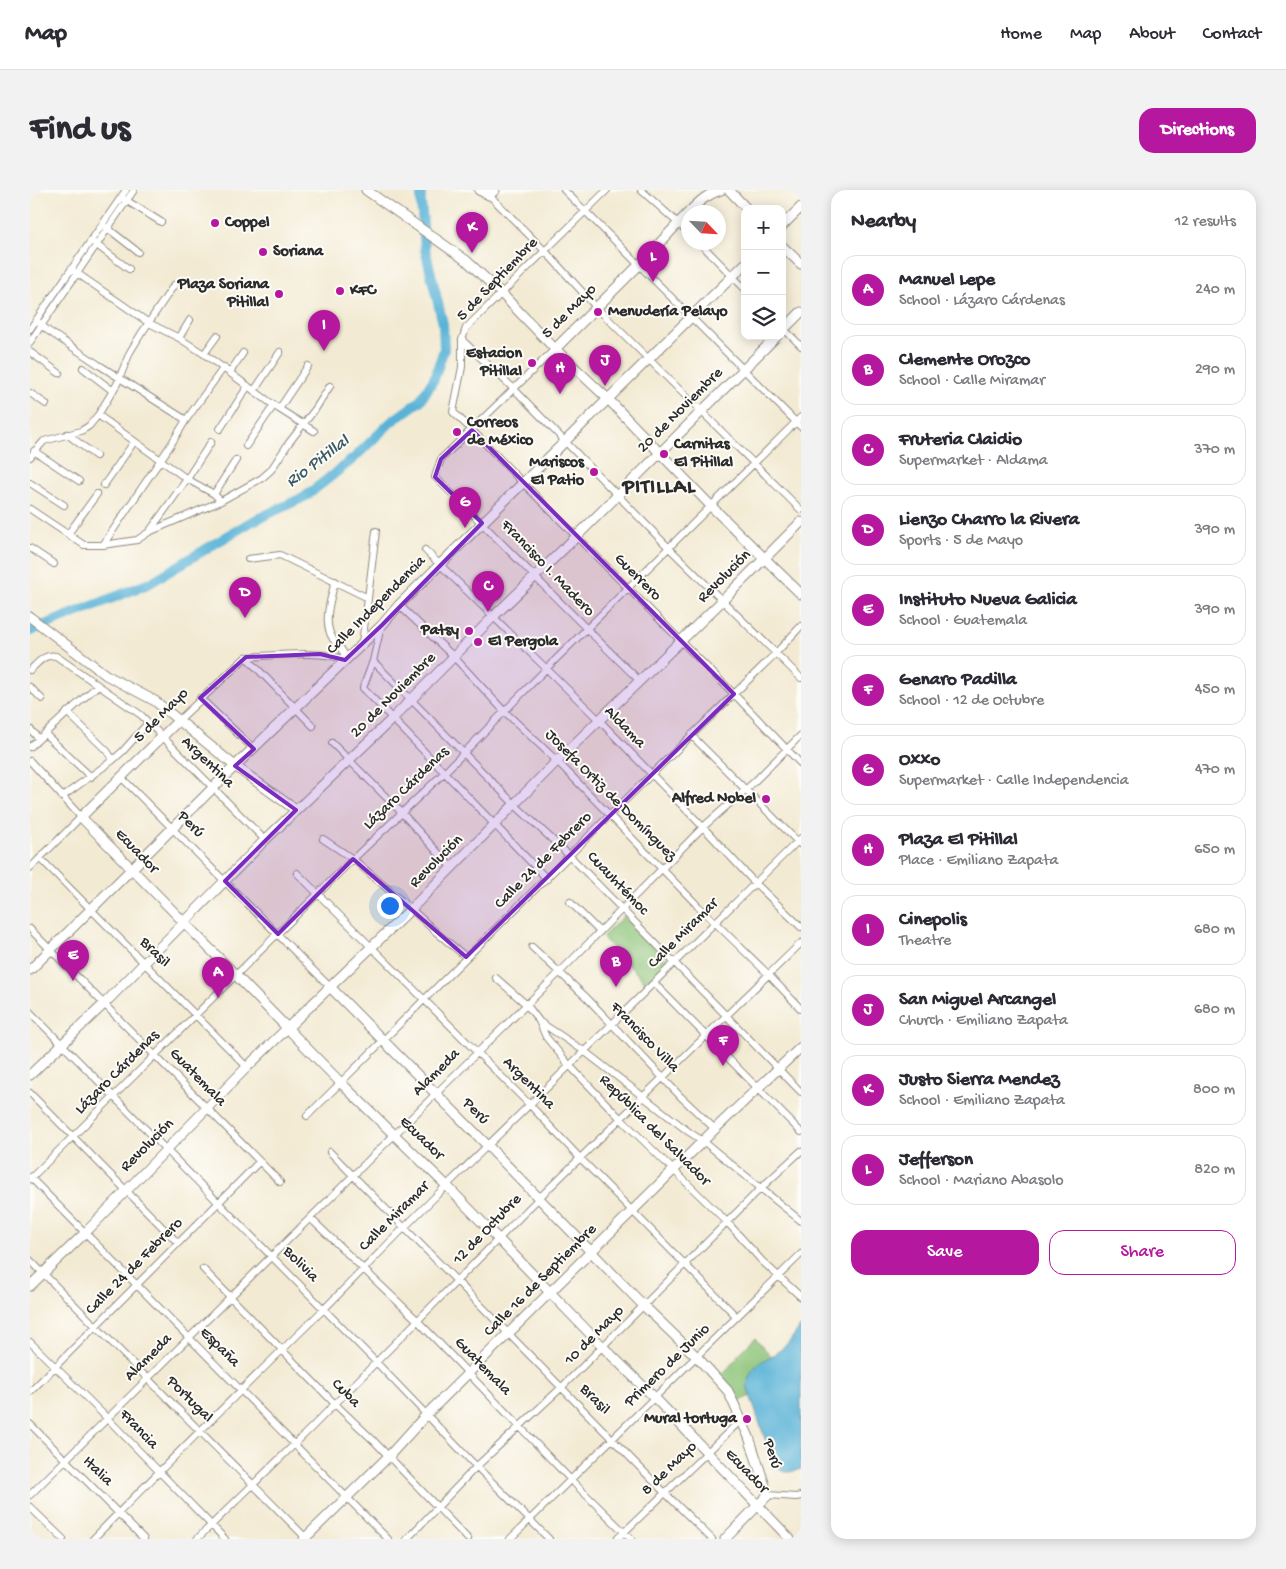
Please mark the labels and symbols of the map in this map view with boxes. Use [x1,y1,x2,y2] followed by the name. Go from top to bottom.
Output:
[681,205,726,250] north arrow
[456,212,488,253] pin: K
[224,214,270,233] place label: Coppel
[209,217,221,229] marker: Coppel
[453,234,543,326] street label: 5 de Septiembre
[637,241,669,282] pin: L
[273,243,324,262] place label: Soriana
[257,246,269,258] marker: Soriana
[177,276,270,313] place label: Plaza Soriana Pitillal
[539,281,601,343] street label: 5 de Mayo
[349,282,377,301] place label: KFC
[334,285,346,297] marker: KFC
[273,288,285,300] marker: Plaza Soriana Pitillal
[608,303,728,322] place label: Menudería Pelayo
[592,306,604,318] marker: Menudería Pelayo
[308,310,340,351] pin: I
[466,345,522,382] place label: Estacion Pitillal
[589,345,621,386] pin: J
[544,353,576,394] pin: H
[526,357,538,369] marker: Estacion Pitillal
[634,364,728,458] street label: 20 de Noviembre
[466,414,534,451] place label: Correos de México
[451,426,463,438] marker: Correos de México
[282,431,355,493] water label: Rio Pitillal
[673,436,734,473] place label: Carnitas El Pitillal
[658,448,670,460] marker: Carnitas El Pitillal
[529,454,585,491] place label: Mariscos El Patio
[588,466,600,478] marker: Mariscos El Patio
[621,476,696,501] district label: PITILLAL
[449,487,481,528] pin: G
[495,516,598,621] street label: Francisco I. Madero
[694,546,756,608] street label: Revolución
[609,550,665,606] street label: Guerrero
[323,552,431,660] street label: Calle Independencia
[472,571,504,612] pin: C
[229,577,261,618] pin: D
[420,622,459,641] place label: Patsy
[463,625,475,637] marker: Patsy
[488,633,559,652] place label: El Pergola
[472,636,484,648] marker: El Pergola
[347,649,441,743] street label: 20 de Noviembre
[131,685,193,747] street label: 5 de Mayo
[599,703,649,754] street label: Aldama
[540,726,681,867] street label: Josefa Ortiz de Domínguez
[176,733,238,794] street label: Argentina
[360,743,455,835] street label: Lázaro Cárdenas
[671,789,756,809] place label: Alfred Nobel
[760,793,772,805] marker: Alfred Nobel
[172,807,208,843] street label: Perú
[491,808,597,914] street label: Calle 24 de Febrero
[110,826,163,879] street label: Ecuador
[406,831,468,893] street label: Revolución
[582,848,652,920] street label: Cuauhtémoc
[377,893,403,919] your location
[645,894,724,973] street label: Calle Miramar
[134,933,173,972] street label: Brasil
[57,940,89,981] pin: E
[600,946,632,987] pin: B
[202,957,234,998] pin: A
[605,998,683,1078] street label: Francisco Villa
[707,1025,739,1066] pin: F
[72,1026,165,1119] street label: Lázaro Cárdenas
[409,1044,466,1101] street label: Alameda
[164,1045,230,1112] street label: Guatemala
[498,1054,559,1115] street label: Argentina
[594,1071,715,1192] street label: República del Salvador
[457,1094,493,1130] street label: Perú
[395,1113,448,1166] street label: Ecuador
[117,1115,179,1177] street label: Revolución
[356,1177,435,1256] street label: Calle Miramar
[449,1190,527,1270] street label: 12 de Octubre
[82,1214,188,1320] street label: Calle 24 de Febrero
[481,1220,602,1341] street label: Calle 16 de Septiembre
[277,1242,323,1288] street label: Bolivia
[560,1302,629,1371] street label: 10 de Mayo
[620,1320,715,1412] street label: Primero de Junio
[195,1324,244,1373] street label: España
[121,1329,178,1386] street label: Alameda
[449,1334,515,1401] street label: Guatemala
[161,1372,216,1427] street label: Portugal
[326,1375,364,1413] street label: Cuba
[574,1380,613,1419] street label: Brasil
[114,1405,162,1455] street label: Francia
[644,1410,738,1429] place label: Mural tortuga
[741,1413,753,1425] marker: Mural tortuga
[757,1436,785,1472] street label: Perú
[638,1438,702,1500] street label: 8 de Mayo
[720,1446,773,1499] street label: Ecuador
[78,1453,117,1492] street label: Italia

